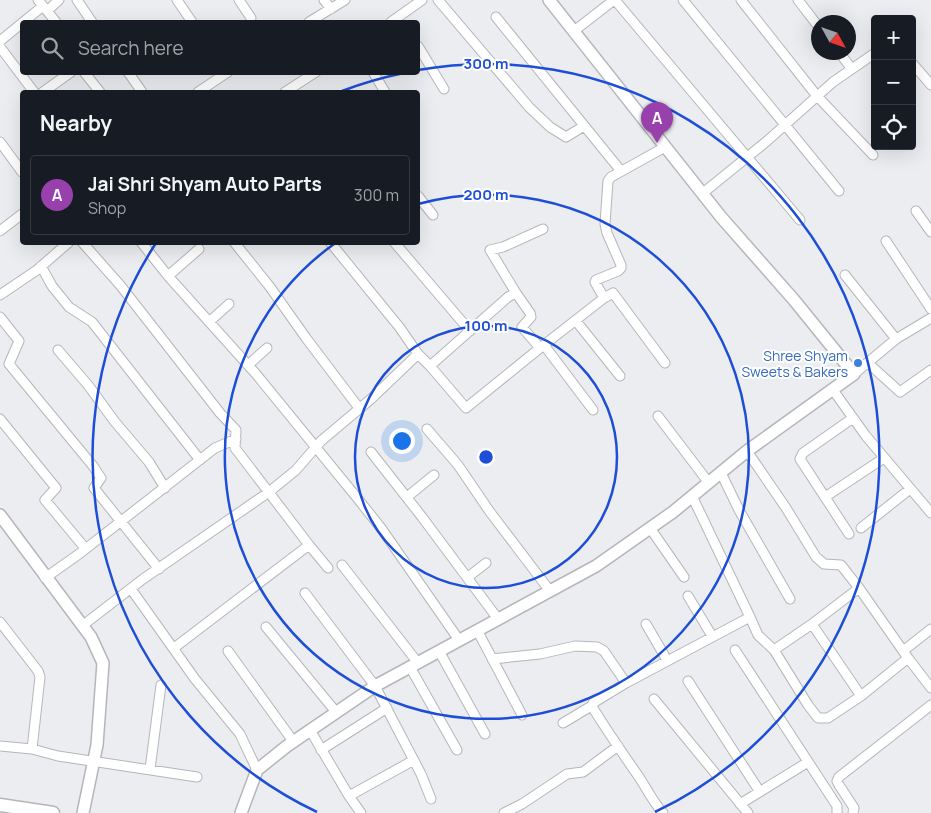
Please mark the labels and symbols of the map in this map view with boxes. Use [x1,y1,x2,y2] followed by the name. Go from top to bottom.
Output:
[811,15,856,60] north arrow
[464,53,508,74] text: 300 m
[641,102,673,143] pin: A
[463,184,509,205] text: 200 m
[465,315,507,336] text: 100 m
[741,346,848,381] place label: Shree Shyam Sweets & Bakers
[852,357,864,369] marker: Shree Shyam Sweets & Bakers
[389,428,415,454] your location
[477,448,495,466] centre of rings

